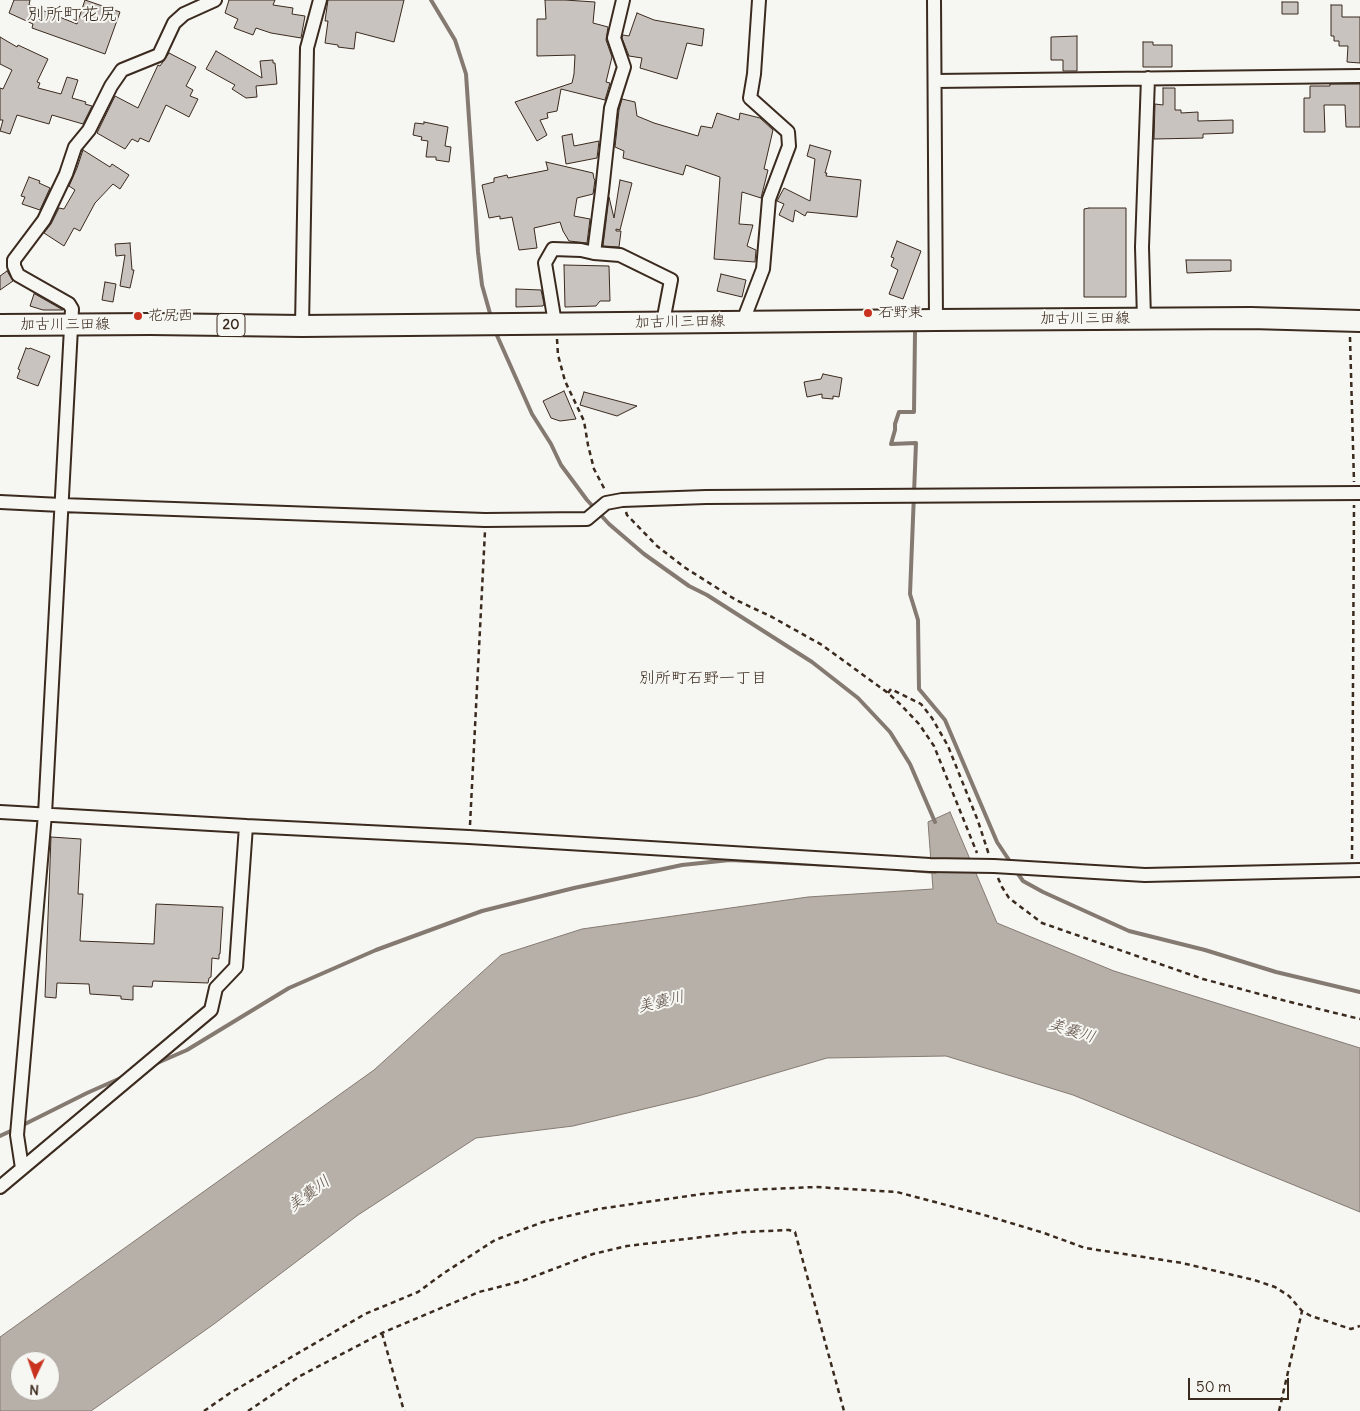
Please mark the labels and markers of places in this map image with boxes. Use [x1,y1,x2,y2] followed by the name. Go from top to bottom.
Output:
[878,304,923,322] place label: 石野東
[148,307,193,325] place label: 花尻西
[862,307,874,319] marker: 石野東
[132,310,144,322] marker: 花尻西

